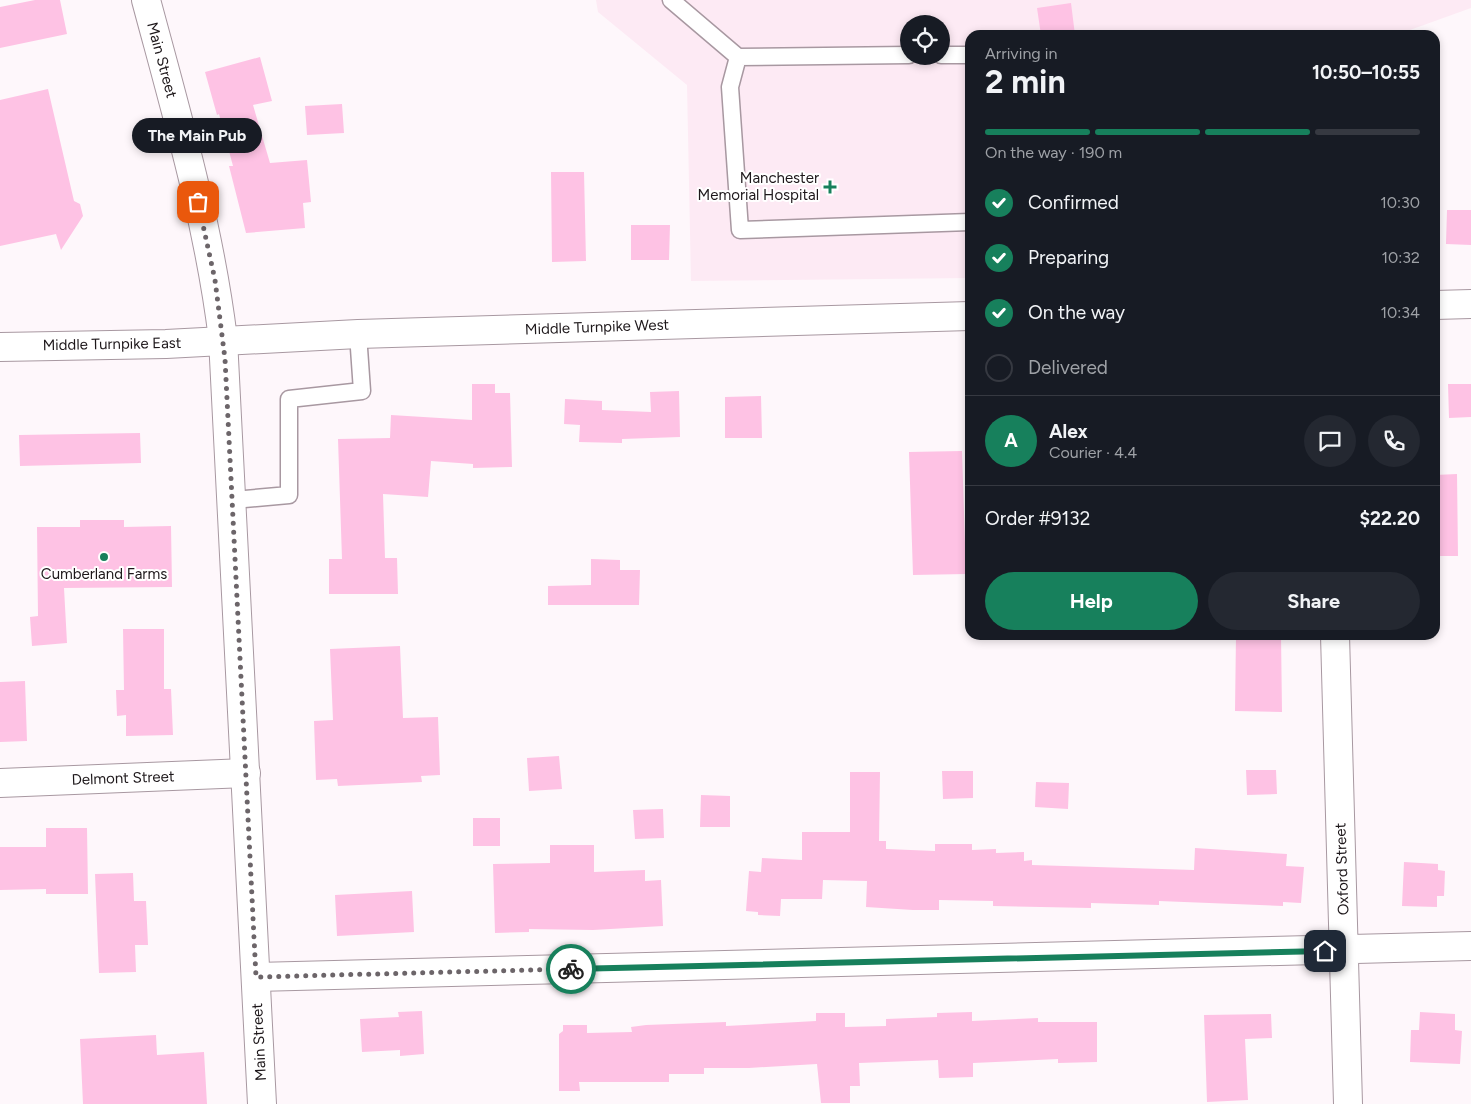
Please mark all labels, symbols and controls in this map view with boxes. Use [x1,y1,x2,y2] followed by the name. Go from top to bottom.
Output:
[900,15,950,65] map controls
[900,15,950,65] button: locate
[143,20,181,100] street label: Main Street
[985,44,1057,63] text: Arriving in
[1312,61,1420,84] text: 10:50–10:55
[985,63,1066,101] text: 2 min
[133,117,263,152] callout: The Main Pub
[148,126,246,145] text: The Main Pub
[985,143,1122,162] text: On the way · 190 m
[698,169,819,204] place label: Manchester Memorial Hospital
[823,180,837,194] marker: Manchester Memorial Hospital
[177,181,219,223] pin
[184,188,212,216] icon: bag
[985,189,1013,217] icon: check
[1028,191,1119,214] text: Confirmed
[1380,193,1420,212] text: 10:30
[985,244,1013,272] icon: check
[1028,246,1109,269] text: Preparing
[1381,248,1420,267] text: 10:32
[985,299,1013,327] icon: check
[1028,301,1125,324] text: On the way
[1380,303,1420,322] text: 10:34
[525,315,670,339] street label: Middle Turnpike West
[42,334,182,354] street label: Middle Turnpike East
[1028,356,1108,379] text: Delivered
[1304,415,1356,467] button: chat
[1368,415,1420,467] button: phone
[1049,420,1088,443] text: Alex
[1004,429,1018,452] text: A
[1049,443,1137,462] text: Courier · 4.4
[985,507,1090,530] text: Order #9132
[1359,507,1420,530] text: $22.20
[98,551,110,563] marker: Cumberland Farms
[41,565,167,583] place label: Cumberland Farms
[985,572,1198,630] button: Help
[1208,572,1420,630] button: Share
[71,767,175,789] street label: Delmont Street
[1331,822,1353,916] street label: Oxford Street
[1304,930,1346,972] pin
[1311,937,1339,965] icon: home
[546,944,596,994] courier
[557,955,585,983] icon: bike
[248,1002,270,1081] street label: Main Street

